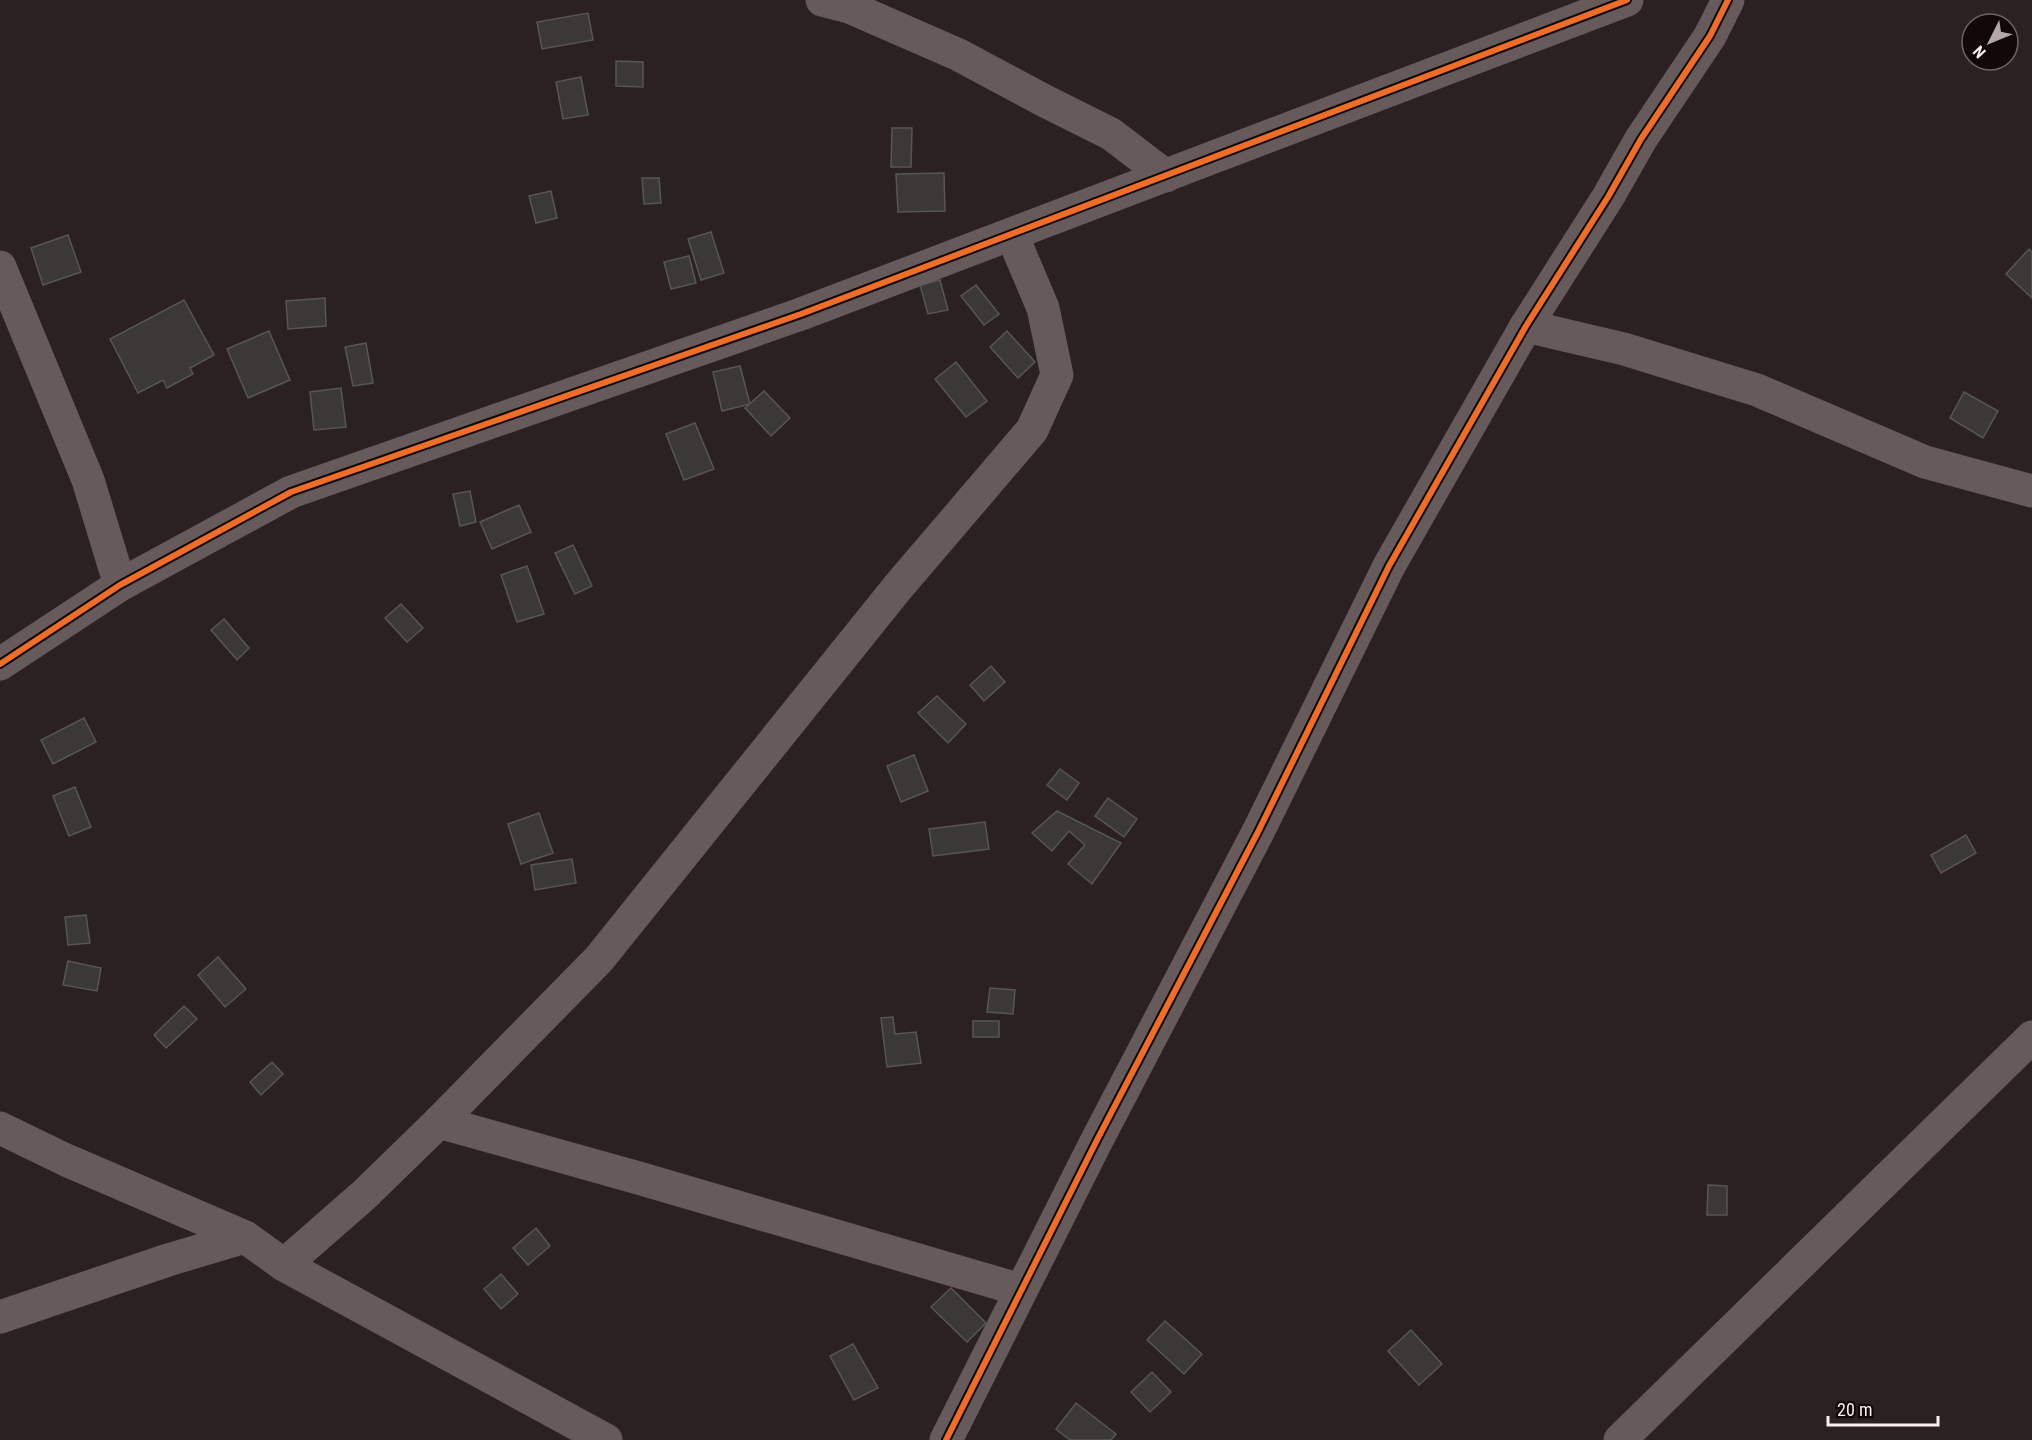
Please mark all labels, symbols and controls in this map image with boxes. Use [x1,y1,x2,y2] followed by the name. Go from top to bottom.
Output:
[1960,12,2020,72] north arrow
[1969,42,1990,62] text: N
[1828,1389,1938,1427] scale bar
[1837,1399,1872,1420] text: 20 m

